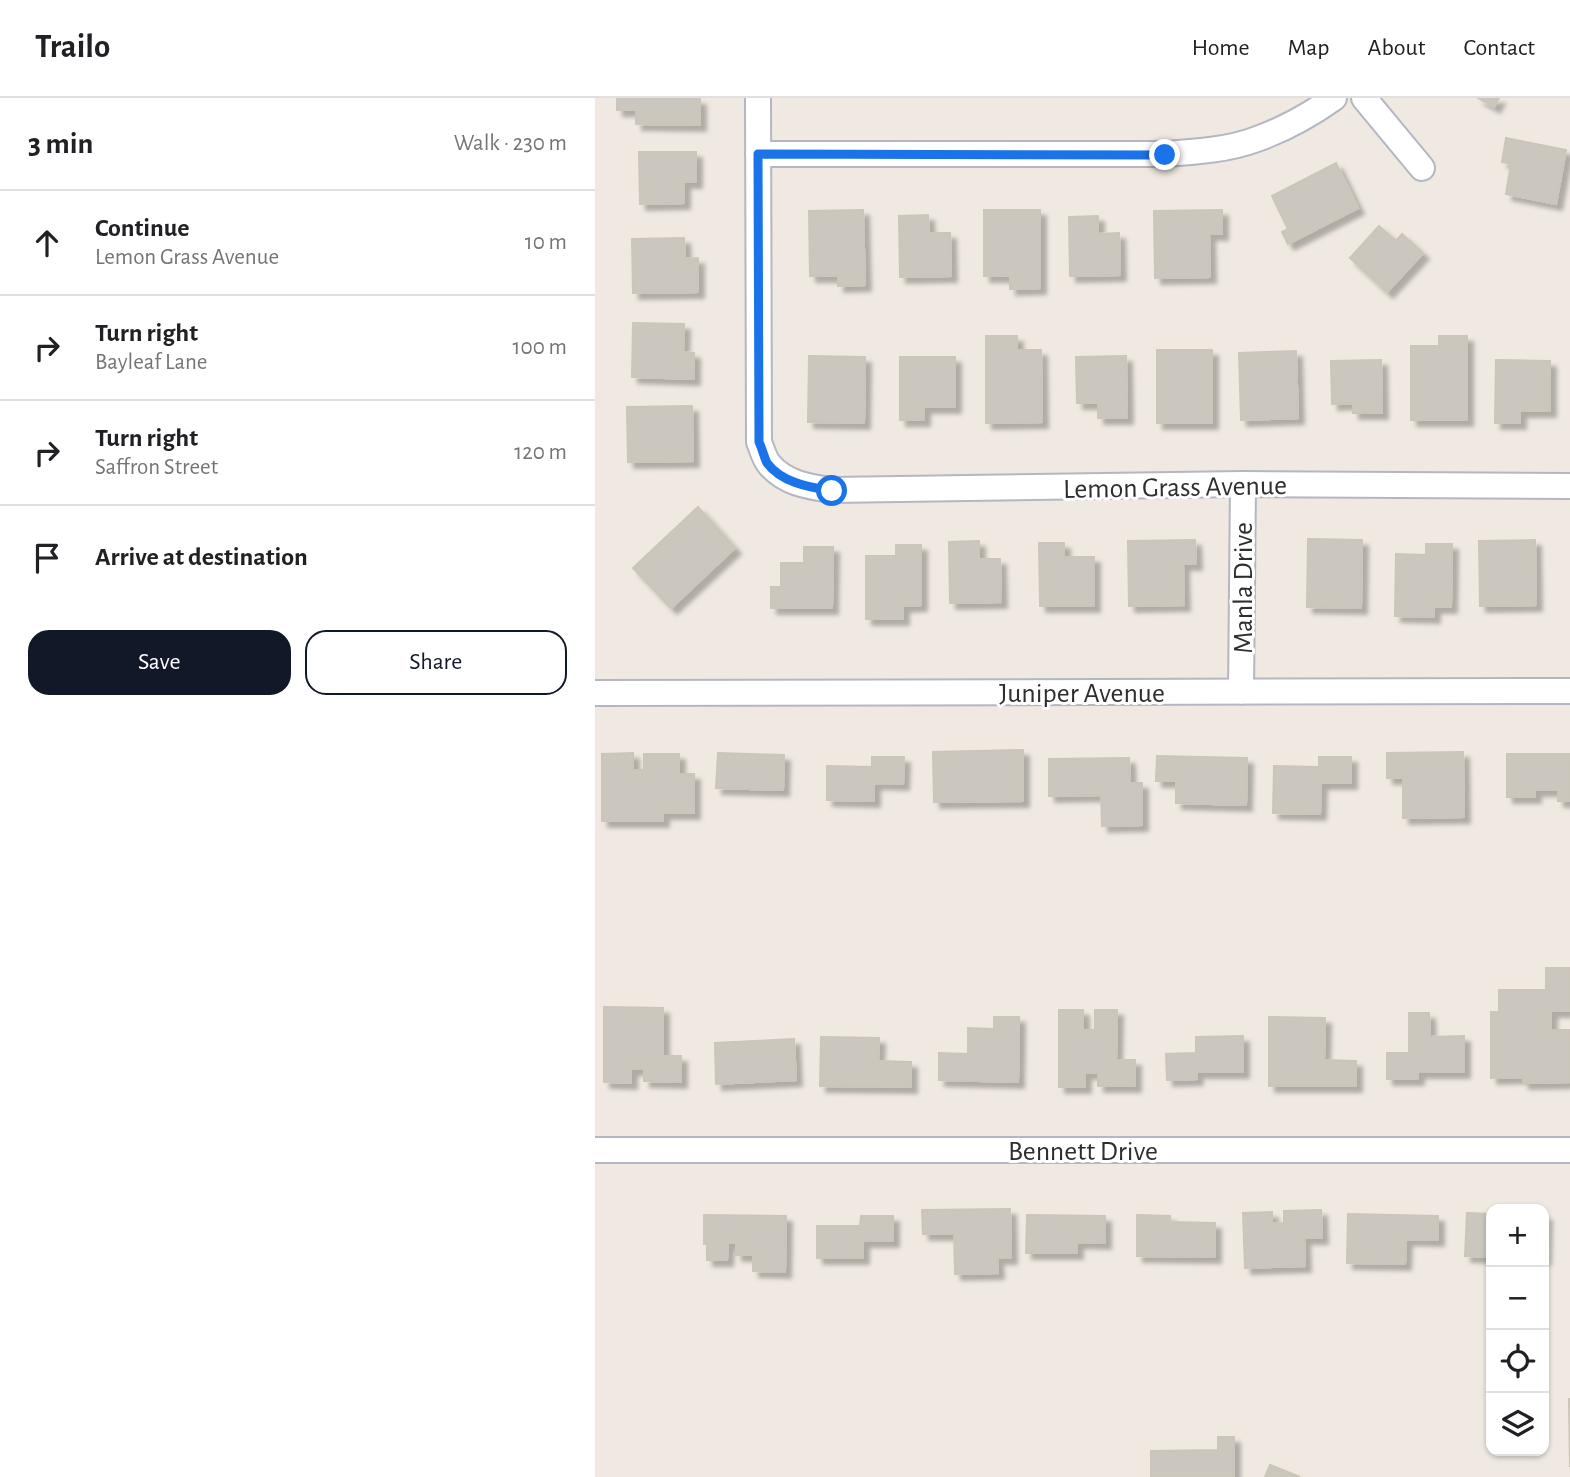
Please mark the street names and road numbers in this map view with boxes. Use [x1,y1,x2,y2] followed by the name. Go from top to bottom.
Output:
[1063,472,1287,504] street label: Lemon Grass Avenue
[1230,522,1258,654] street label: Manla Drive
[999,680,1165,708] street label: Juniper Avenue
[1008,1138,1158,1166] street label: Bennett Drive

